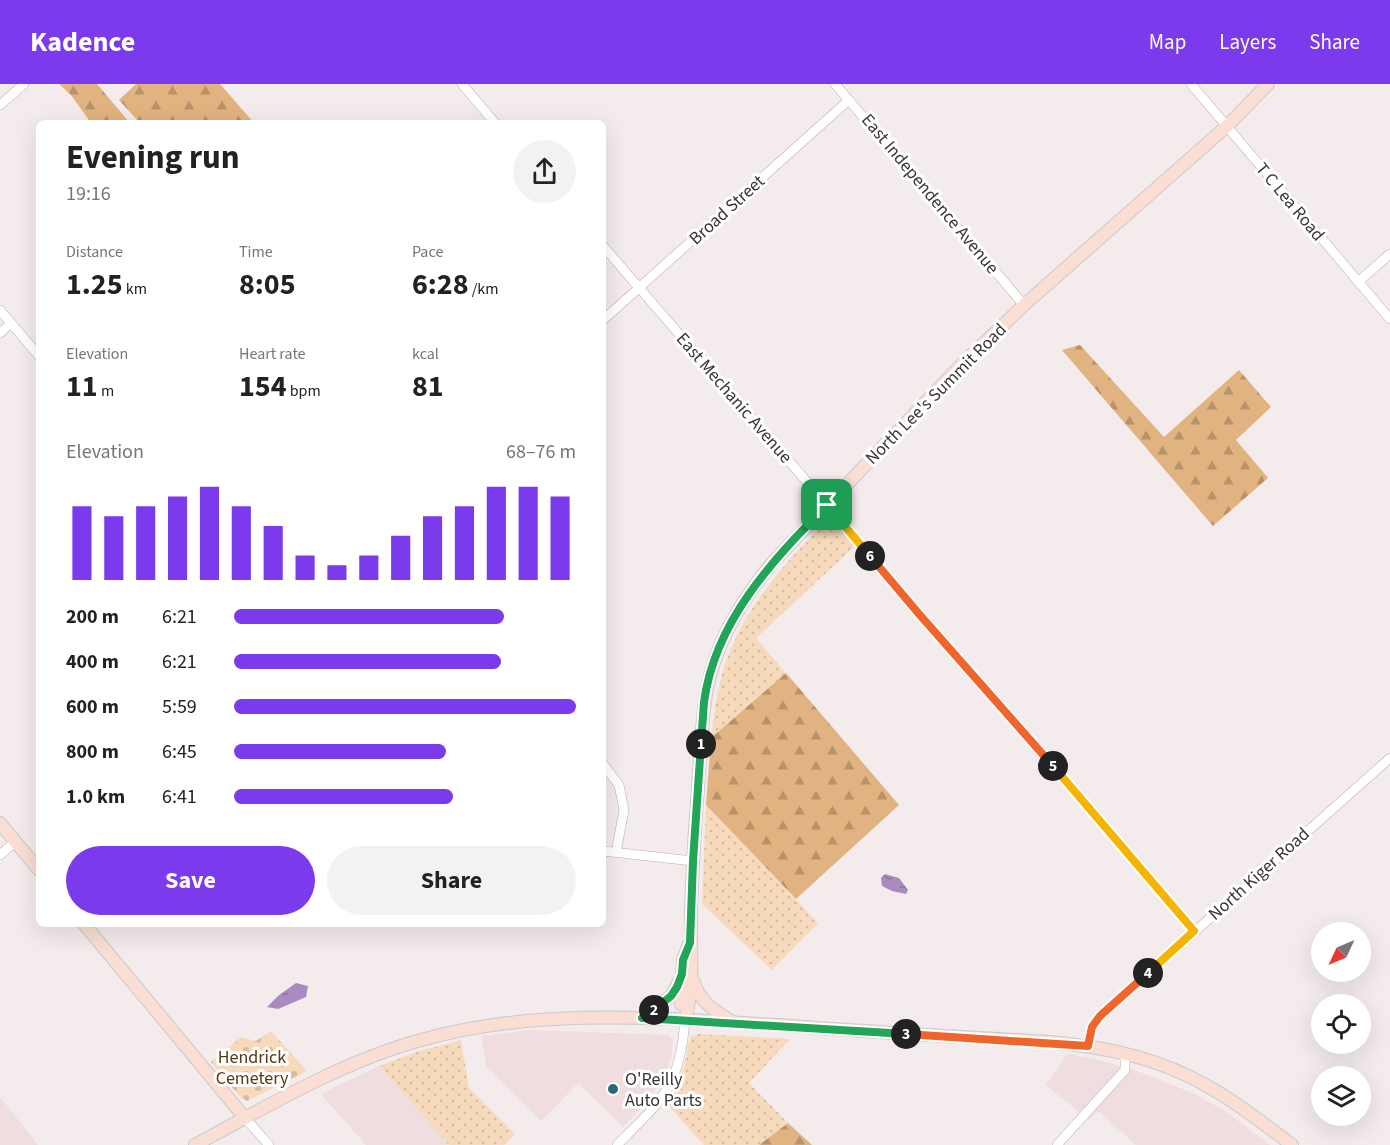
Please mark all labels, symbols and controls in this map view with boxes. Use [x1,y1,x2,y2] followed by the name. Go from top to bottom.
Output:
[30,22,135,62] text: Kadence
[1149,27,1186,57] text: Map
[1219,27,1276,57] text: Layers
[1309,27,1360,57] text: Share
[855,108,1005,280] street label: East Independence Avenue
[66,134,240,181] text: Evening run
[513,140,576,203] button: share
[1250,157,1330,247] street label: T C Lea Road
[684,169,770,251] street label: Broad Street
[66,180,111,208] text: 19:16
[66,241,123,263] text: Distance
[239,241,273,263] text: Time
[412,241,443,263] text: Pace
[66,263,123,306] text: 1.25
[239,263,296,306] text: 8:05
[412,263,469,306] text: 6:28
[123,278,147,300] text: km
[469,278,499,300] text: /km
[860,318,1012,470] street label: North Lee's Summit Road
[670,327,798,469] street label: East Mechanic Avenue
[66,343,128,365] text: Elevation
[239,343,306,365] text: Heart rate
[412,343,439,365] text: kcal
[66,365,98,408] text: 11
[239,365,287,408] text: 154
[412,365,444,408] text: 81
[98,380,114,402] text: m
[287,380,321,402] text: bpm
[66,438,144,466] text: Elevation
[506,438,576,466] text: 68–76 m
[801,479,852,530] pin
[810,488,843,521] icon: arrive
[855,541,885,571] pin: 6
[866,545,874,567] text: 6
[66,603,119,631] text: 200 m
[162,603,197,631] text: 6:21
[66,648,119,676] text: 400 m
[162,648,197,676] text: 6:21
[66,693,119,721] text: 600 m
[162,693,197,721] text: 5:59
[686,729,716,759] pin: 1
[697,733,705,755] text: 1
[66,738,119,766] text: 800 m
[162,738,197,766] text: 6:45
[1038,751,1068,781] pin: 5
[1049,755,1057,777] text: 5
[66,783,125,811] text: 1.0 km
[162,783,197,811] text: 6:41
[1203,822,1315,926] street label: North Kiger Road
[66,846,315,915] button: Save
[327,846,576,915] button: Share
[1311,922,1371,982] north arrow
[1311,922,1371,1126] map controls
[1133,958,1163,988] pin: 4
[1144,962,1152,984] text: 4
[1311,994,1371,1054] button: locate
[639,995,669,1025] pin: 2
[650,999,658,1021] text: 2
[891,1019,921,1049] pin: 3
[902,1023,910,1045] text: 3
[216,1045,289,1091] park label: Hendrick Cemetery
[1311,1066,1371,1126] button: layers
[625,1067,702,1113] place label: O'Reilly Auto Parts
[606,1082,620,1096] marker: O'Reilly Auto Parts

